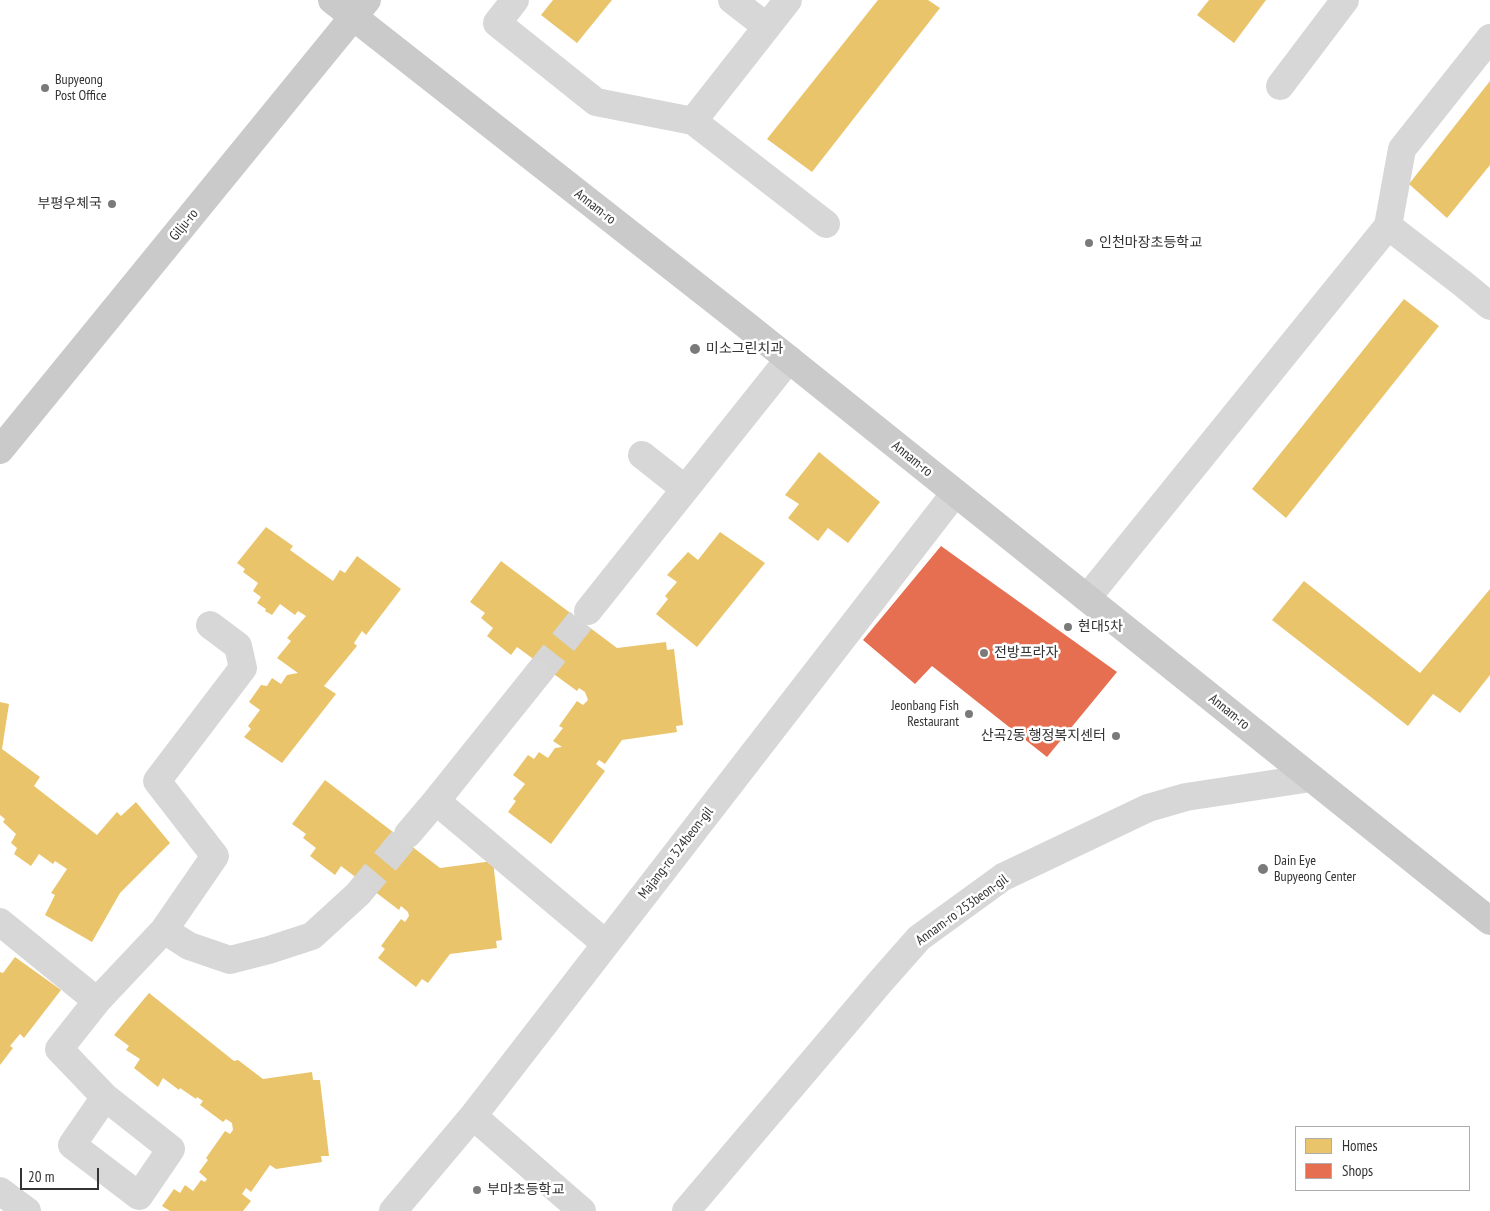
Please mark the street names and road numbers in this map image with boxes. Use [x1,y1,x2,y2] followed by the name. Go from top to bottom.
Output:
[571,186,619,228] street label: Annam-ro
[166,206,202,244] street label: Gilju-ro
[888,437,936,481] street label: Annam-ro
[1205,690,1253,734] street label: Annam-ro
[635,804,717,902] street label: Majang-ro 324beon-gil
[913,871,1011,949] street label: Annam-ro 253beon-gil

